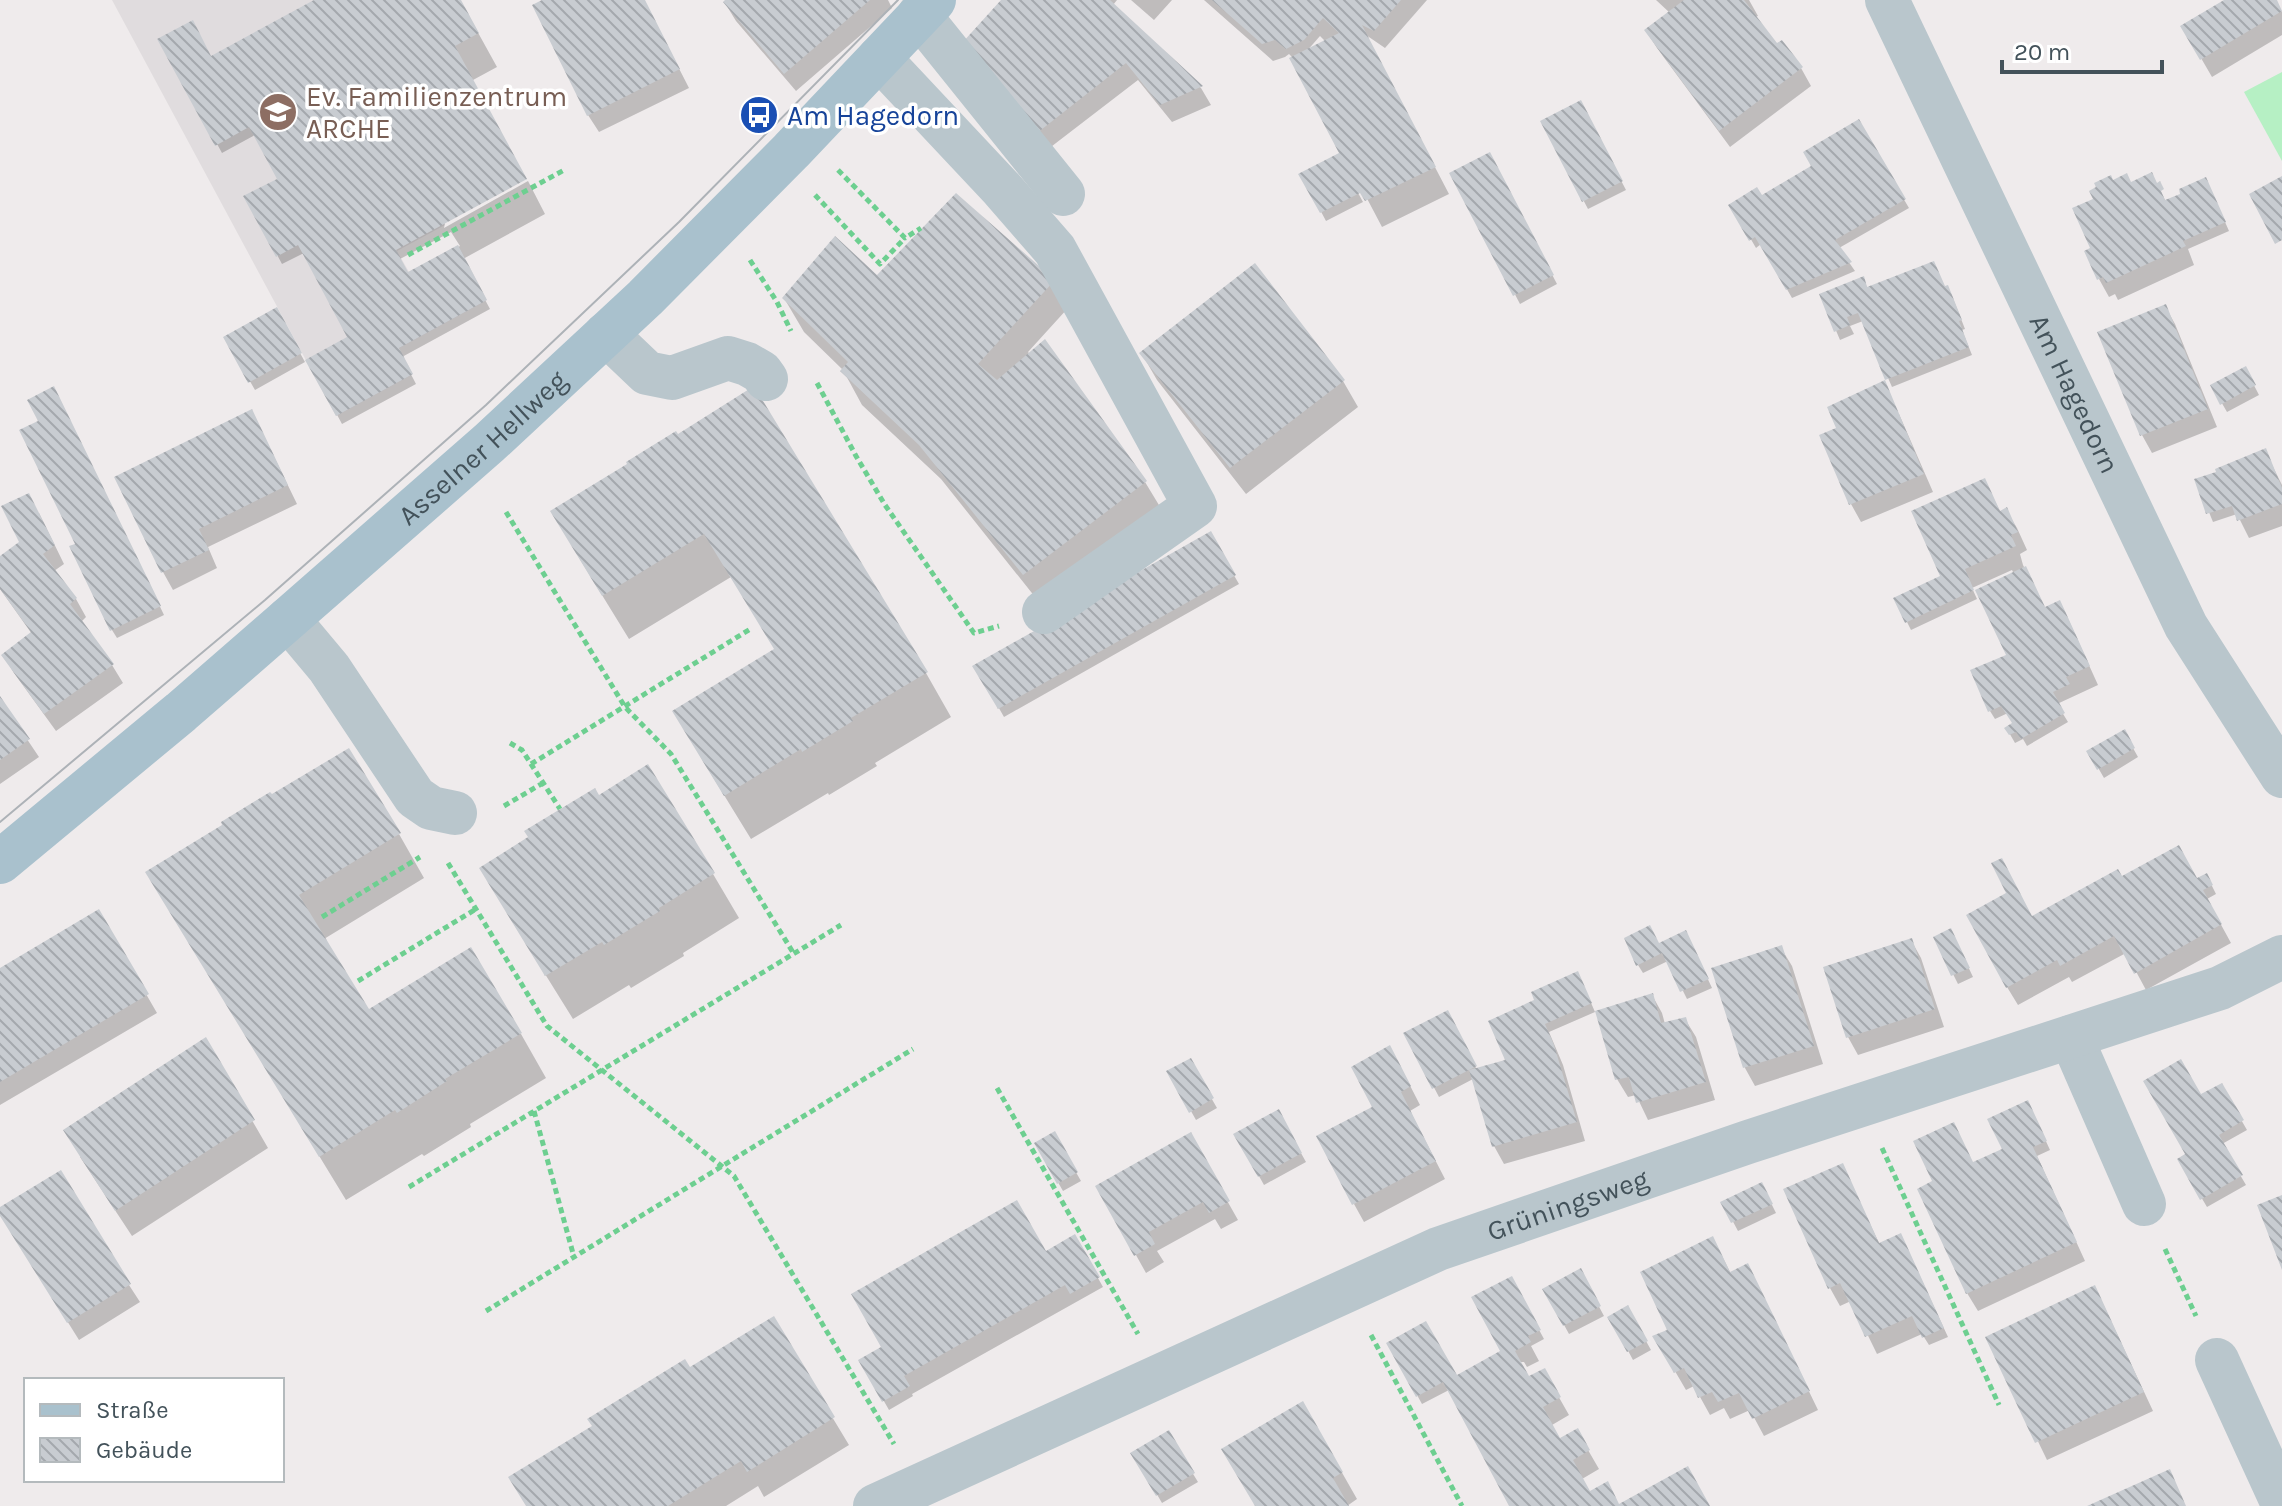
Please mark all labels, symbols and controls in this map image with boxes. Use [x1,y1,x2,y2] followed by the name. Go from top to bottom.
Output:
[2002,24,2162,74] scale bar
[2014,38,2070,66] text: 20 m
[306,80,567,145] place label: Ev. Familienzentrum ARCHE
[257,91,299,133] school or university icon: Ev. Familienzentrum ARCHE
[738,94,780,136] bus stop icon: Am Hagedorn
[787,99,959,132] place label: Am Hagedorn
[2022,309,2126,478] street label: Am Hagedorn
[392,363,574,532] street label: Asselner Hellweg
[1483,1162,1653,1248] street label: Grüningsweg
[24,1378,284,1482] legend
[96,1396,168,1424] text: Straße
[96,1436,192,1464] text: Gebäude

